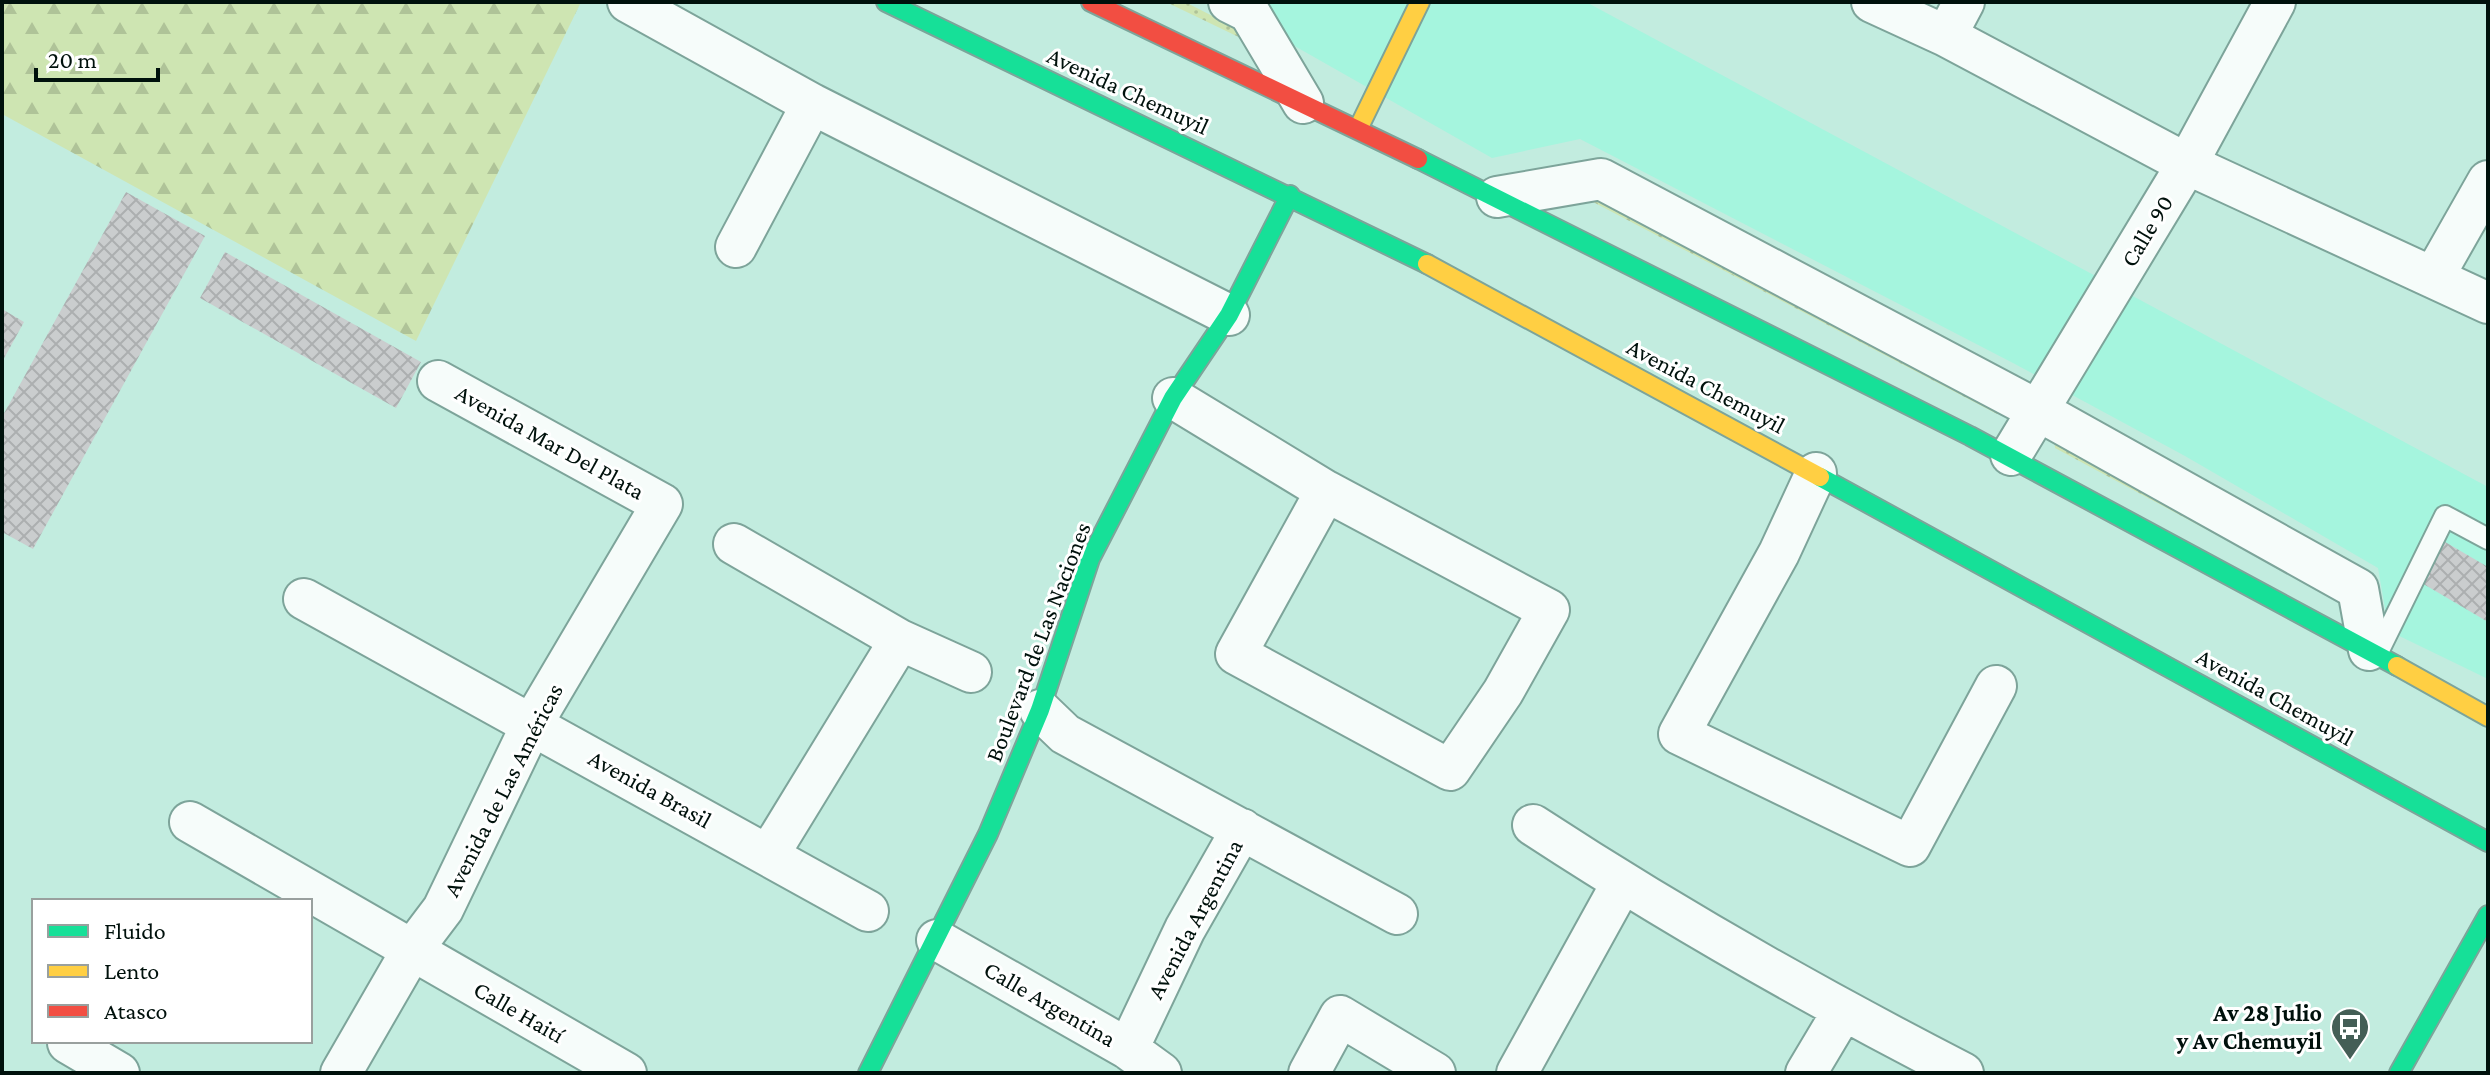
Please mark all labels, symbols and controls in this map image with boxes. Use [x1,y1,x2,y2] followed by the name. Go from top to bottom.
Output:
[36,32,158,82] scale bar
[1043,41,1213,140] street label: Avenida Chemuyil
[48,46,97,73] text: 20 m
[2115,190,2178,271] street label: Calle 90
[1623,333,1790,439] street label: Avenida Chemuyil
[451,378,649,505] street label: Avenida Mar Del Plata
[979,518,1096,765] street label: Boulevard de Las Naciones
[2192,642,2358,751] street label: Avenida Chemuyil
[437,679,568,901] street label: Avenida de Las Américas
[584,744,716,833] street label: Avenida Brasil
[1141,834,1248,1003] street label: Avenida Argentina
[32,899,312,1043] legend
[104,917,166,944] text: Fluido
[980,955,1121,1052] street label: Calle Argentina
[104,957,159,984] text: Lento
[469,975,570,1049] street label: Calle Haití
[104,997,168,1024] text: Atasco
[2176,999,2322,1054] place label: Av 28 Julio y Av Chemuyil
[2329,1006,2371,1061] bus stop icon: Av 28 Julio y Av Chemuyil

